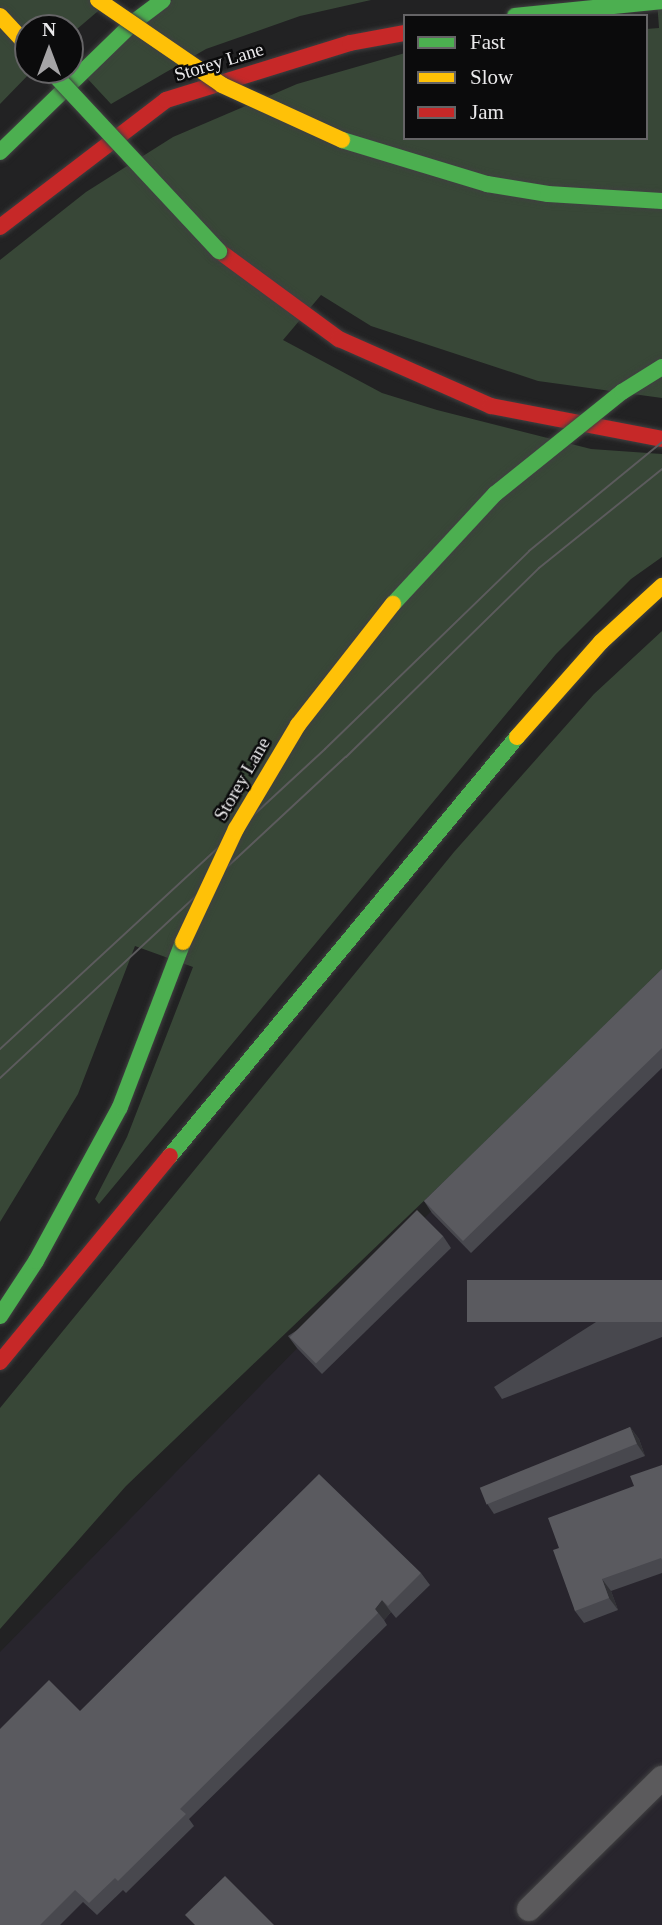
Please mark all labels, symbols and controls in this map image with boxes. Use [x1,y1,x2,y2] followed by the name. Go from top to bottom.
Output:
[14,14,84,84] north arrow
[403,14,648,140] legend
[42,19,56,40] text: N
[470,30,505,54] text: Fast
[172,38,266,86] street label: Storey Lane
[470,65,513,89] text: Slow
[470,100,504,124] text: Jam
[209,733,275,825] street label: Storey Lane

